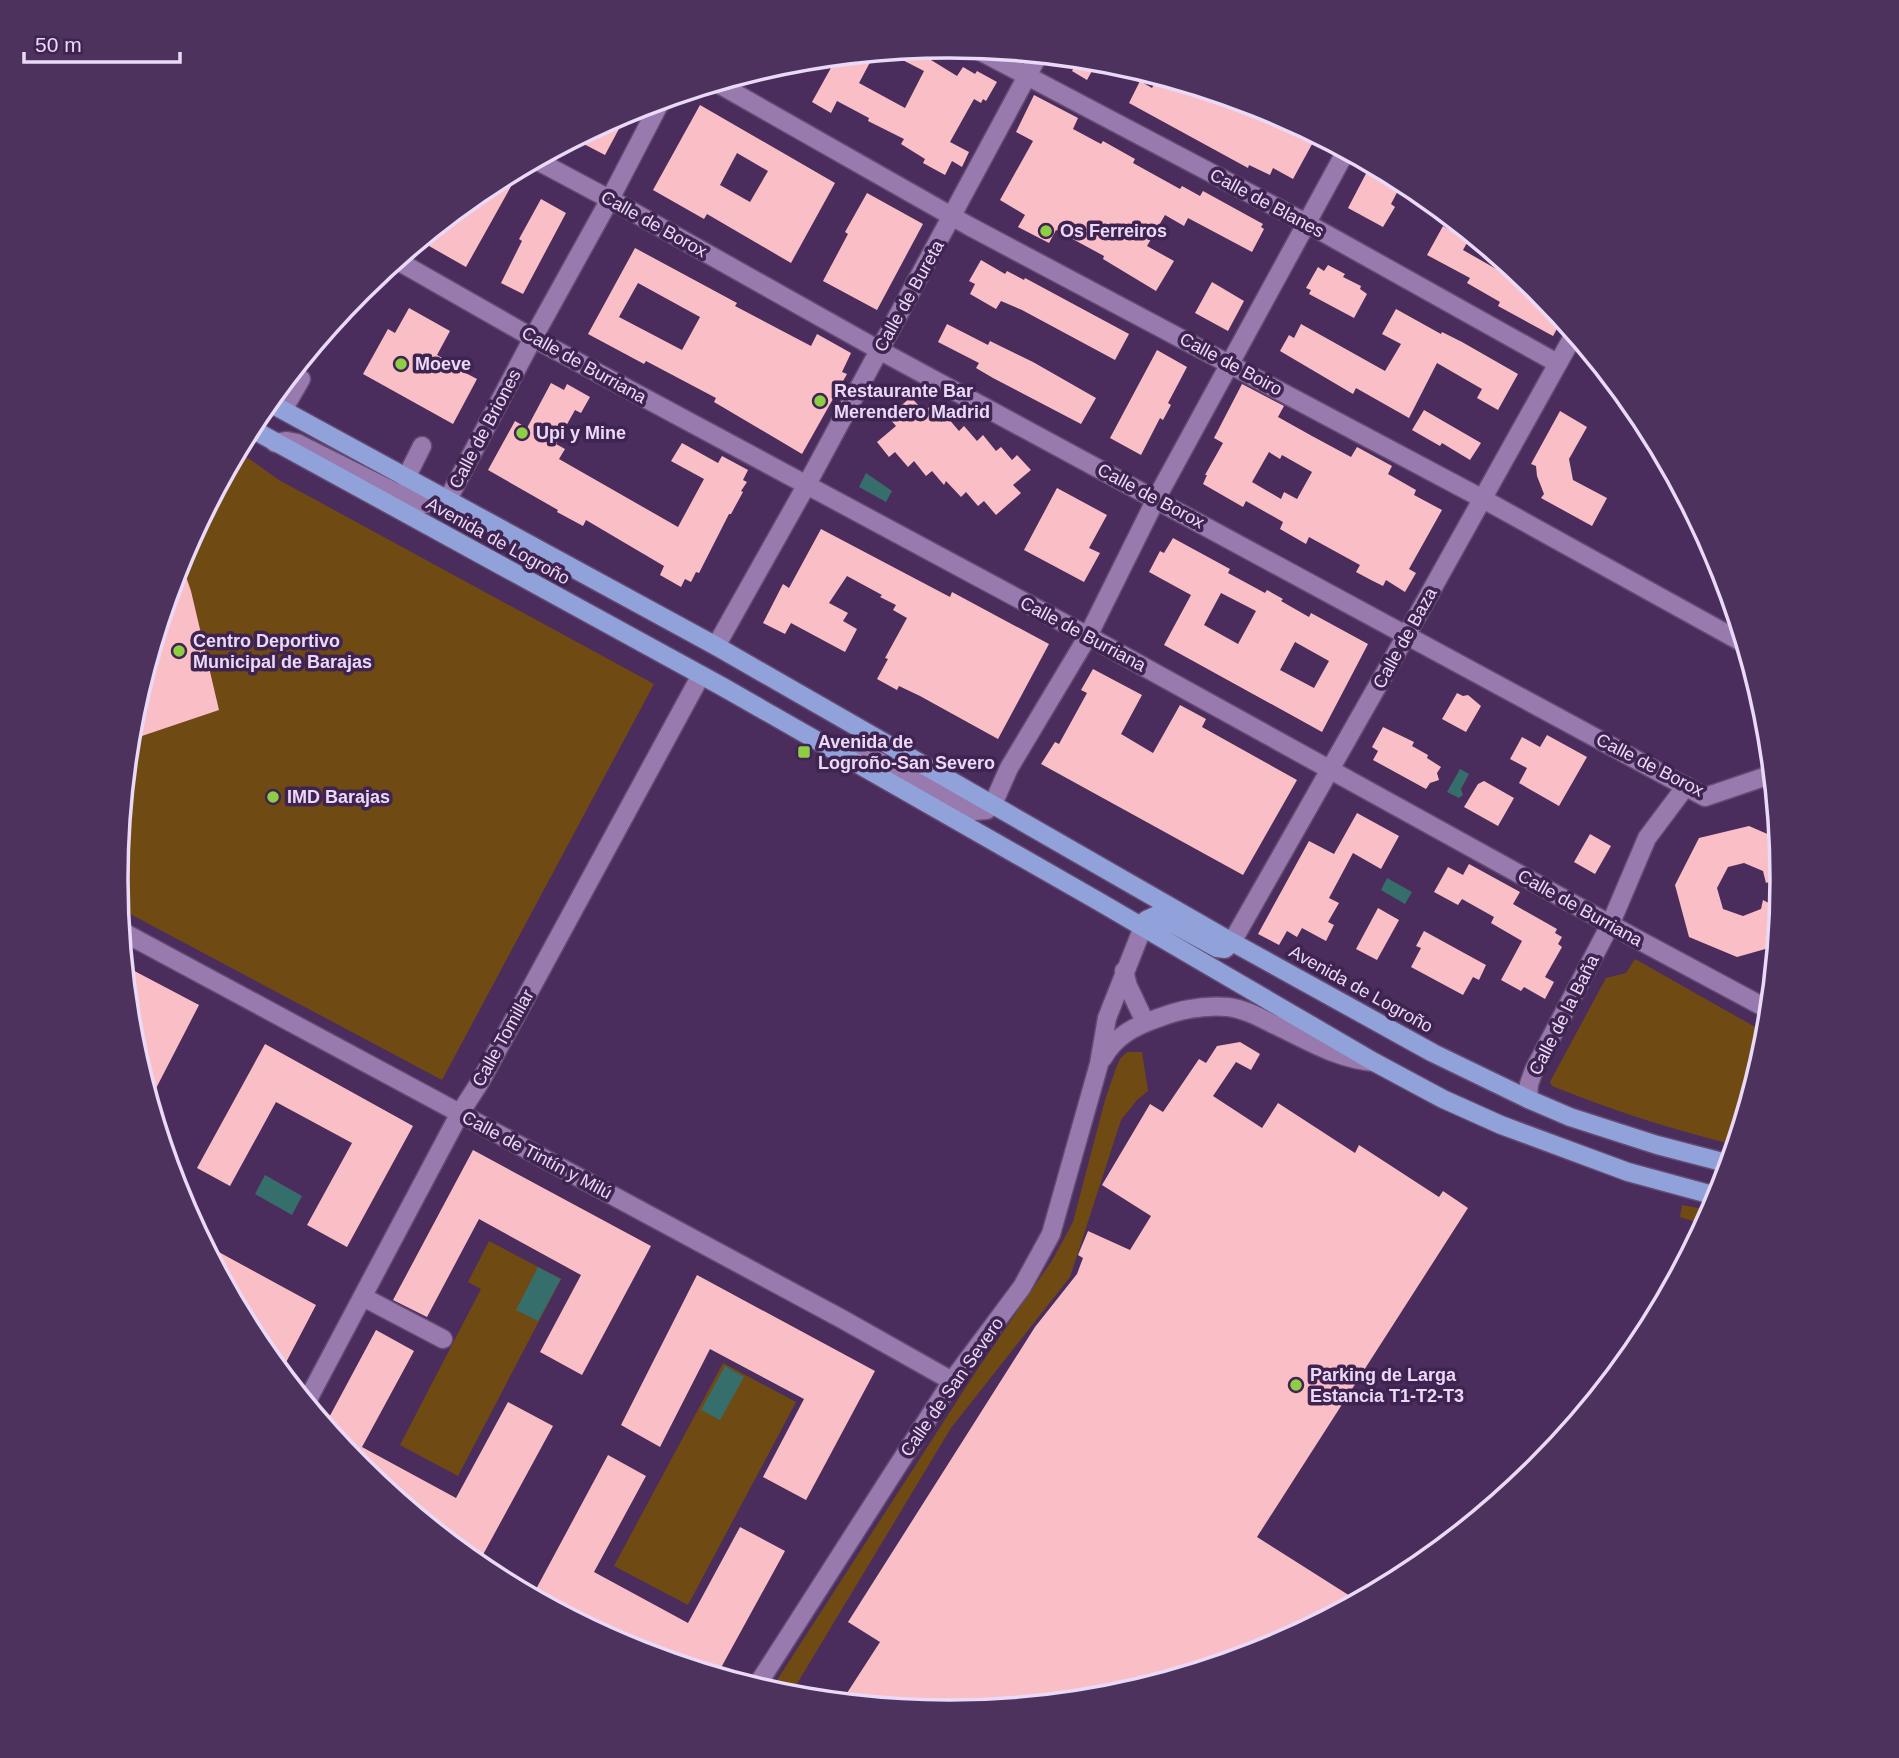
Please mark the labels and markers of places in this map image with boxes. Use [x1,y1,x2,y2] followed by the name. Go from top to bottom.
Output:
[1060,221,1167,241] place label: Os Ferreiros
[1038,223,1054,239] marker: Os Ferreiros
[415,354,471,374] place label: Moeve
[393,356,409,372] marker: Moeve
[834,381,990,422] place label: Restaurante Bar Merendero Madrid
[812,393,828,409] marker: Restaurante Bar Merendero Madrid
[536,423,626,443] place label: Upi y Mine
[514,425,530,441] marker: Upi y Mine
[193,631,372,672] place label: Centro Deportivo Municipal de Barajas
[171,643,187,659] marker: Centro Deportivo Municipal de Barajas
[818,732,995,773] place label: Avenida de Logroño-San Severo
[796,744,812,760] marker: Avenida de Logroño-San Severo
[287,787,390,807] place label: IMD Barajas
[265,789,281,805] marker: IMD Barajas
[1310,1365,1464,1406] place label: Parking de Larga Estancia T1-T2-T3
[1288,1377,1304,1393] marker: Parking de Larga Estancia T1-T2-T3

